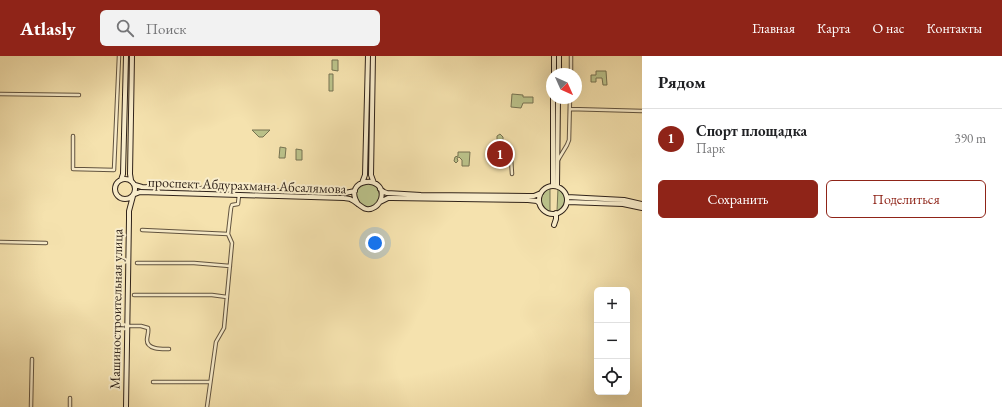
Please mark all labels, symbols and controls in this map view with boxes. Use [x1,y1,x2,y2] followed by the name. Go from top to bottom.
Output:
[100,10,380,46] search box
[20,16,76,41] text: Atlasly
[114,17,136,39] icon: search
[146,19,187,38] text: Поиск
[752,19,795,37] text: Главная
[817,19,850,37] text: Карта
[872,19,904,37] text: О нас
[926,19,982,37] text: Контакты
[546,68,582,104] north arrow
[658,71,706,93] text: Рядом
[696,121,807,140] text: Спорт площадка
[668,130,674,147] text: 1
[955,130,986,147] text: 390 m
[487,139,513,169] pin: 1
[696,140,725,157] text: Парк
[148,173,347,197] street label: проспект Абдурахмана Абсалямова
[658,180,818,218] button: Сохранить
[826,180,986,218] button: Поделиться
[106,228,126,389] street label: Машиностроительная улица
[365,233,385,253] your location
[594,287,630,395] map controls
[594,287,630,323] button: +
[594,323,630,359] button: −
[594,359,630,395] button: locate

